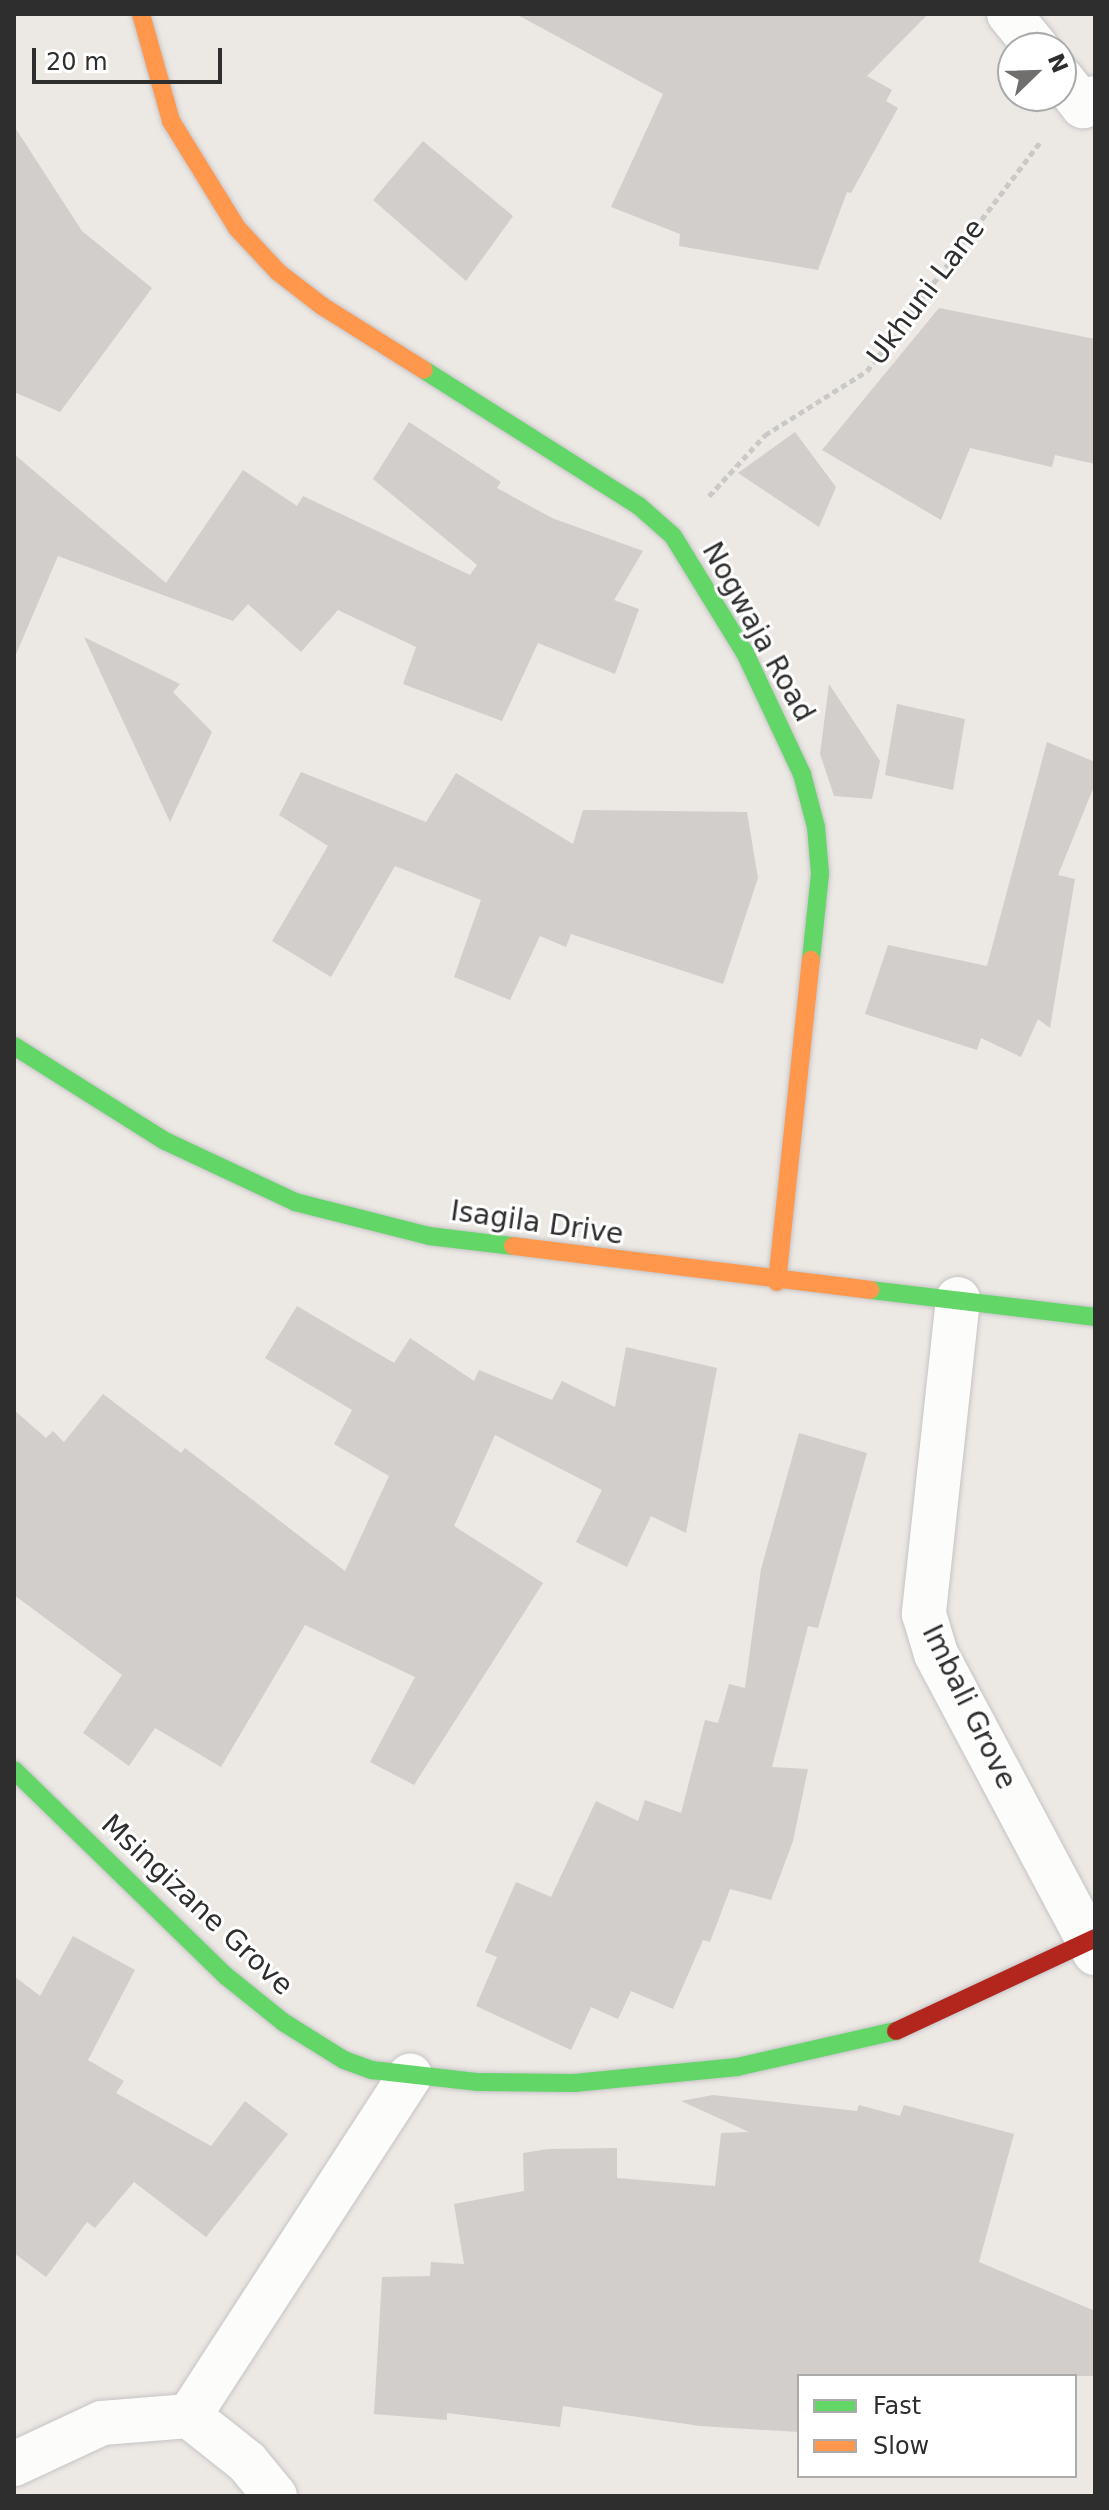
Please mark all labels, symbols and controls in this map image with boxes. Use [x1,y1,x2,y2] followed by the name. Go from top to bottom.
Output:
[36,32,226,82] scale bar
[997,32,1077,112] north arrow
[46,48,108,76] text: 20 m
[1043,50,1073,77] text: N
[860,212,992,372] street label: Ukhuni Lane
[695,536,821,728] street label: Nogwaja Road
[448,1194,626,1252] street label: Isagila Drive
[915,1619,1023,1795] street label: Imbali Grove
[94,1808,300,2002] street label: Msingizane Grove
[797,2374,1077,2478] legend
[873,2392,921,2420] text: Fast
[873,2432,929,2460] text: Slow

